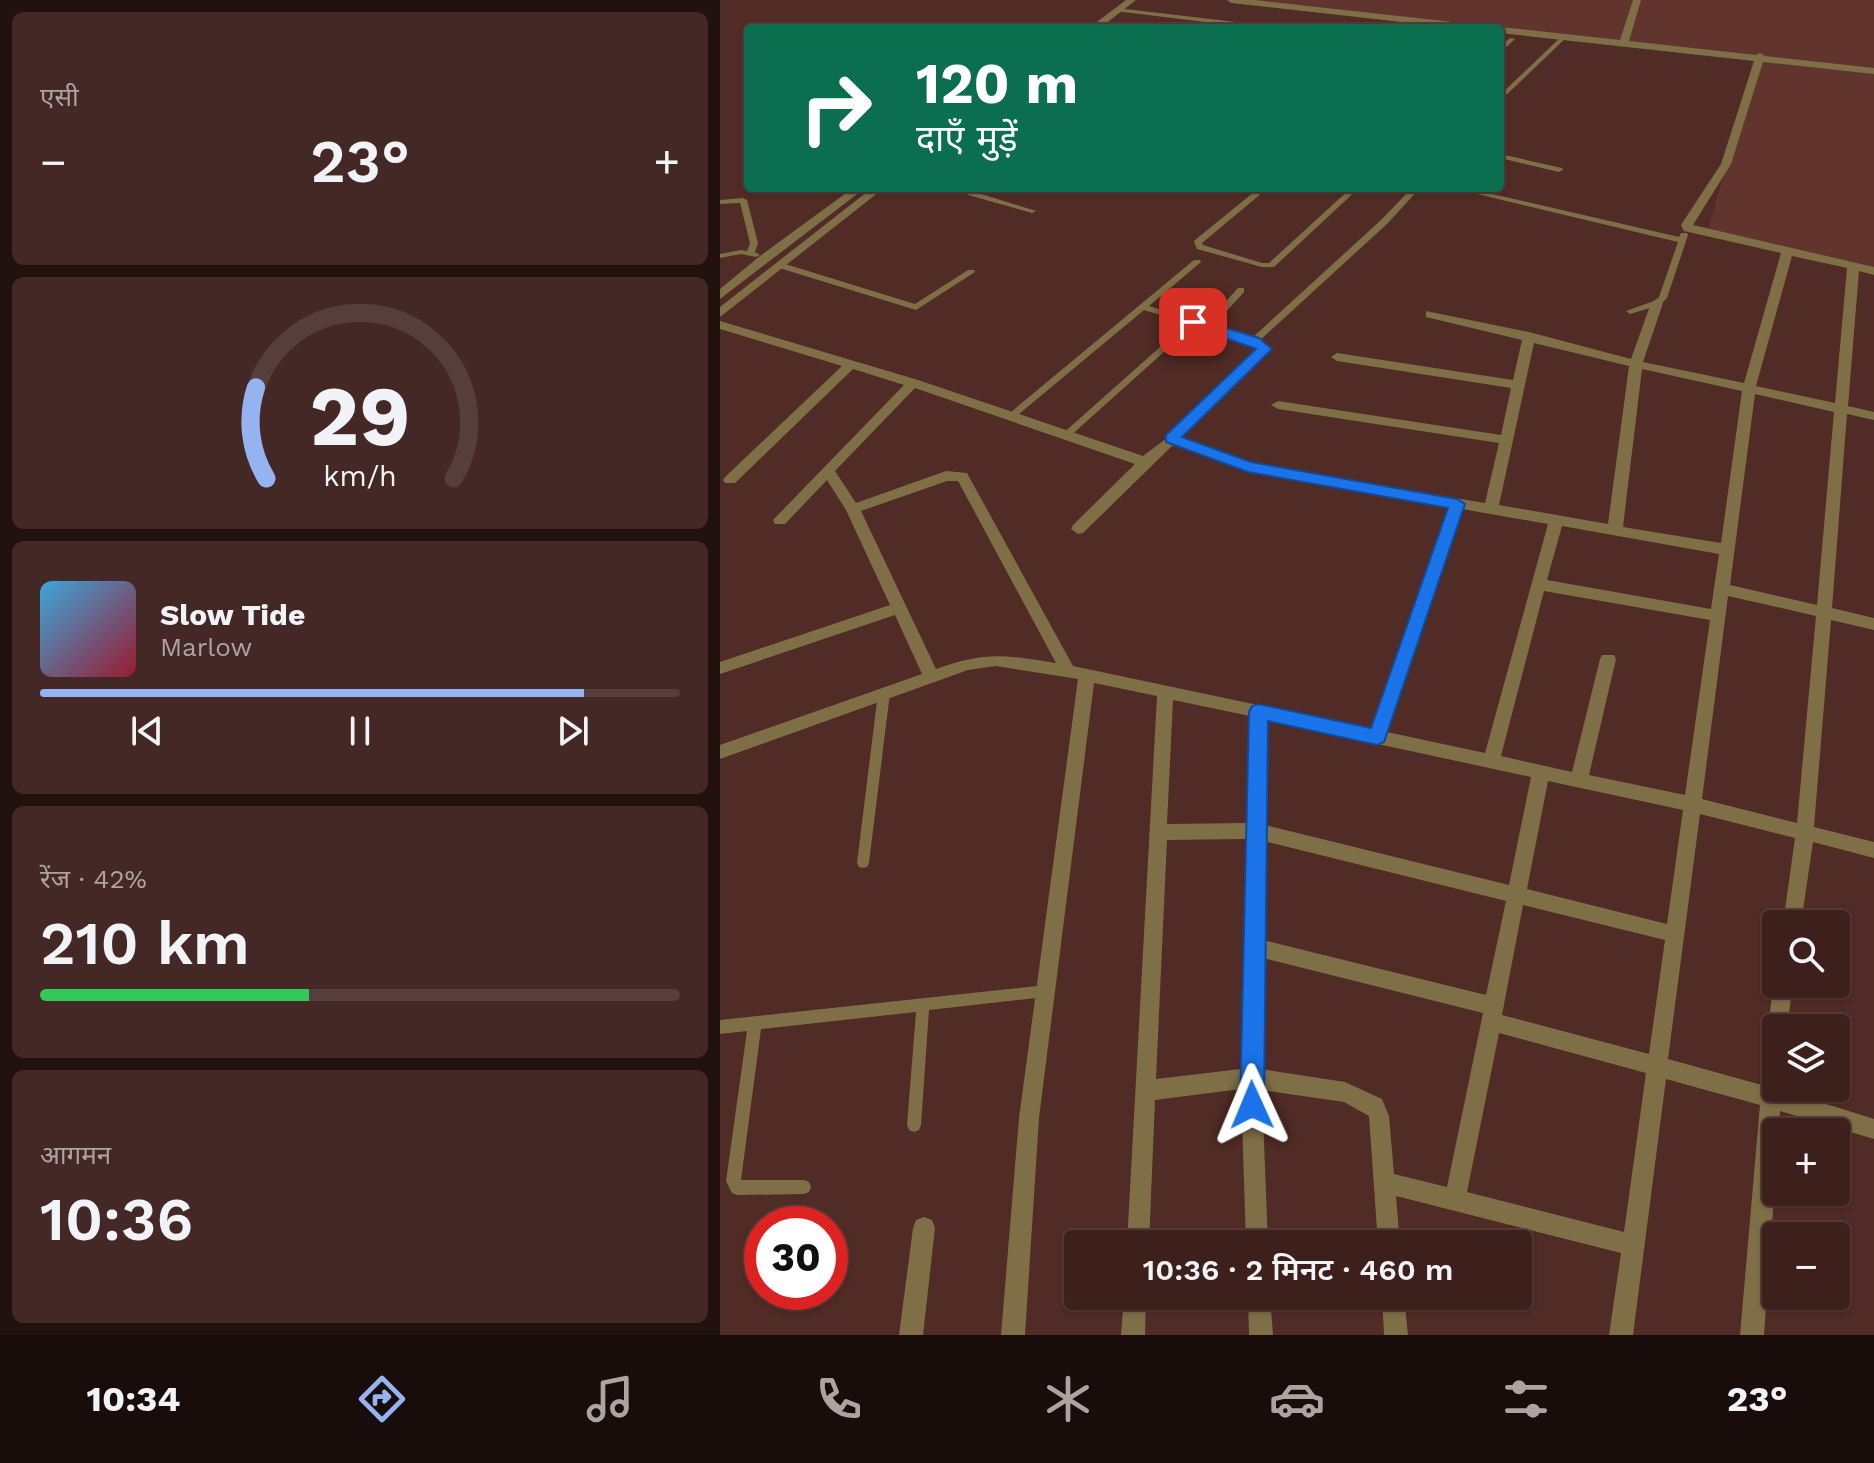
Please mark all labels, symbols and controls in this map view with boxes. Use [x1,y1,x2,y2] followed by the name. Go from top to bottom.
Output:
[916,51,1078,117] text: 120 m
[784,56,888,160] icon: right
[40,82,79,112] text: एसी
[916,118,1017,160] text: दाएँ मुड़ें
[310,126,410,197] text: 23°
[40,136,67,188] text: −
[653,136,680,188] text: +
[1159,288,1227,356] pin
[1171,300,1215,344] icon: arrive
[310,367,410,464] text: 29
[323,459,397,493] text: km/h
[160,597,305,632] text: Slow Tide
[160,632,252,662] text: Marlow
[125,709,169,753] icon: previous
[338,709,382,753] icon: pause
[551,709,595,753] icon: next
[40,864,147,894] text: रेंज · 42%
[40,908,250,979] text: 210 km
[1762,910,1850,1310] map controls
[1762,910,1850,998] button: search
[1762,1014,1850,1102] button: layers
[1210,1063,1294,1147] position arrow
[1762,1118,1850,1206] button: +
[40,1140,111,1170] text: आगमन
[40,1184,193,1255] text: 10:36
[744,1206,848,1310] speed limit sign: 30
[1762,1222,1850,1310] button: −
[1143,1252,1453,1287] text: 10:36 · 2 मिनट · 460 m
[354,1371,410,1427] icon: directions
[582,1371,638,1427] icon: music
[811,1371,867,1427] icon: phone
[1040,1371,1096,1427] icon: climate
[1269,1371,1325,1427] icon: car
[1498,1371,1554,1427] icon: filters
[86,1378,181,1420] text: 10:34
[1727,1378,1787,1420] text: 23°

